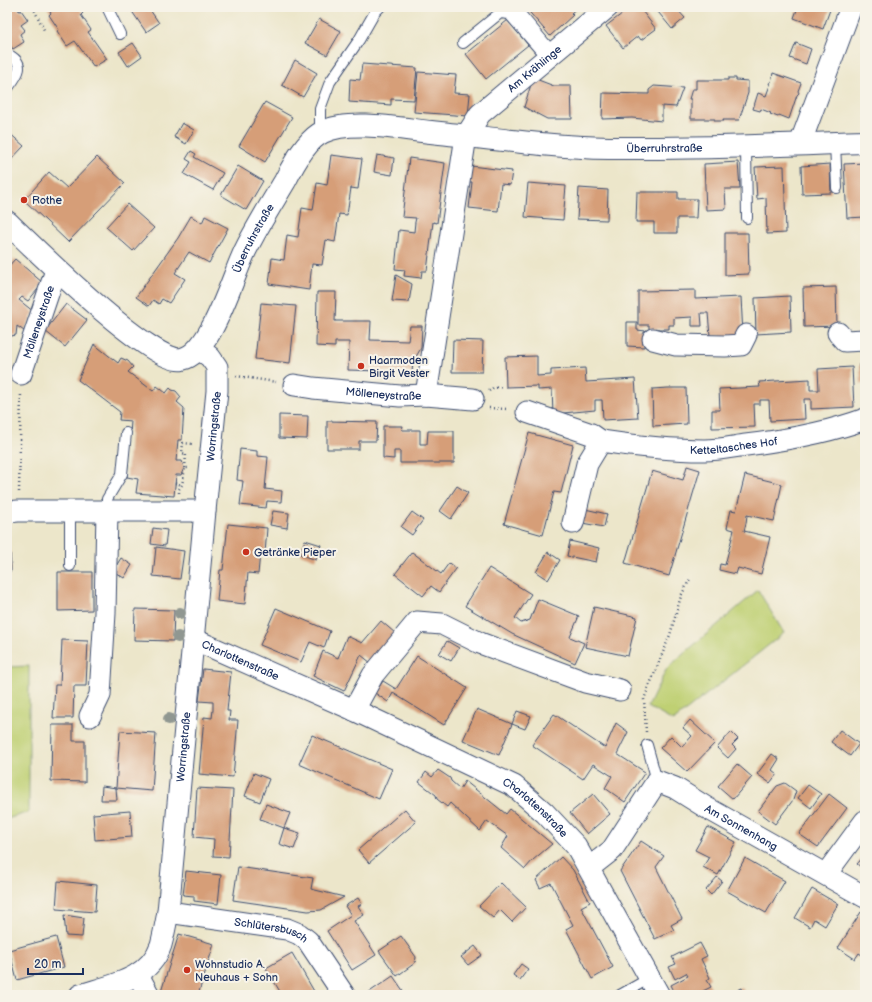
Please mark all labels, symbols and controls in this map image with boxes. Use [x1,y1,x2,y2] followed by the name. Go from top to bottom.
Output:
[505,42,565,95] street label: Am Krählinge
[626,141,703,155] street label: Überruhrstraße
[32,194,62,207] place label: Rothe
[19,195,29,205] marker: Rothe
[230,201,277,275] street label: Überruhrstraße
[21,283,57,360] street label: Mölleneystraße
[369,354,430,380] place label: Haarmoden Birgit Vester
[356,361,366,371] marker: Haarmoden Birgit Vester
[345,385,422,403] street label: Mölleneystraße
[204,390,224,462] street label: Worringstraße
[690,435,779,457] street label: Ketteltasches Hof
[254,546,337,559] place label: Getränke Pieper
[241,547,251,557] marker: Getränke Pieper
[200,638,282,683] street label: Charlottenstraße
[174,711,193,783] street label: Worringstraße
[500,776,571,840] street label: Charlottenstraße
[702,802,780,853] street label: Am Sonnenhang
[233,916,310,946] street label: Schlütersbusch
[28,950,83,976] scale bar
[34,957,61,972] text: 20 m
[195,958,278,984] place label: Wohnstudio A. Neuhaus + Sohn
[182,965,192,975] marker: Wohnstudio A. Neuhaus + Sohn

